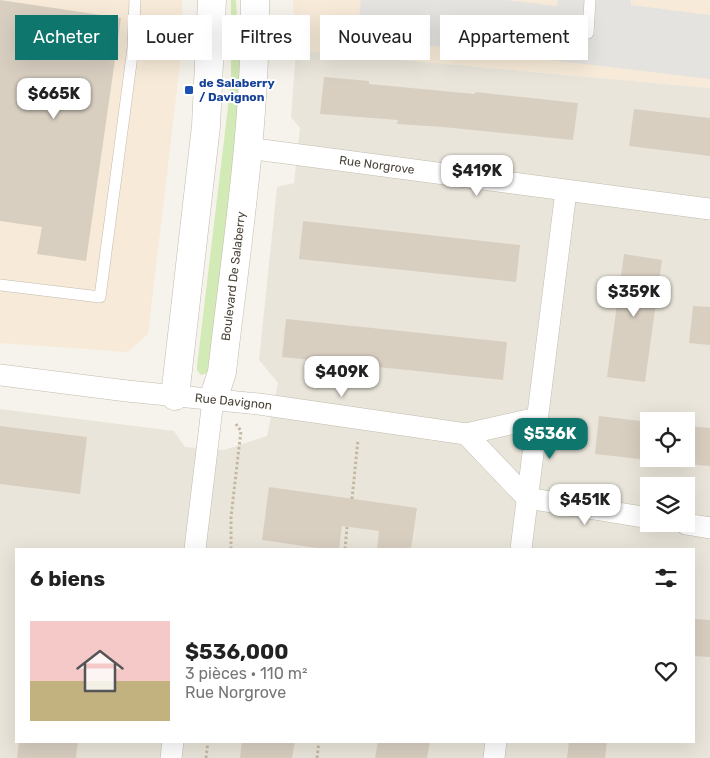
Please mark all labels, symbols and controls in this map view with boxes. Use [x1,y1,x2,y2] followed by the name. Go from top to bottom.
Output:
[15,15,118,60] chip: Acheter
[128,15,212,60] chip: Louer
[222,15,310,60] chip: Filtres
[320,15,430,60] chip: Nouveau
[440,15,588,60] chip: Appartement
[199,76,275,104] place label: de Salaberry / Davignon
[19,78,89,120] pin: $665K
[28,84,80,103] text: $665K
[183,84,195,96] marker: de Salaberry / Davignon
[338,153,416,177] street label: Rue Norgrove
[442,154,512,197] pin: $419K
[452,161,502,180] text: $419K
[219,210,248,342] street label: Boulevard De Salaberry
[599,276,669,318] pin: $359K
[608,282,660,301] text: $359K
[307,356,377,398] pin: $409K
[315,362,369,381] text: $409K
[194,391,273,413] street label: Rue Davignon
[640,412,695,532] map controls
[640,412,695,467] button: locate
[515,418,585,460] pin: $536K
[524,424,576,443] text: $536K
[640,477,695,532] button: layers
[550,484,620,526] pin: $451K
[560,490,610,509] text: $451K
[652,564,680,592] icon: filters
[30,566,105,591] text: 6 biens
[185,639,289,664] text: $536,000
[70,641,130,701] icon: home
[652,657,680,685] icon: heart
[185,664,307,683] text: 3 pièces · 110 m²
[185,683,286,702] text: Rue Norgrove

